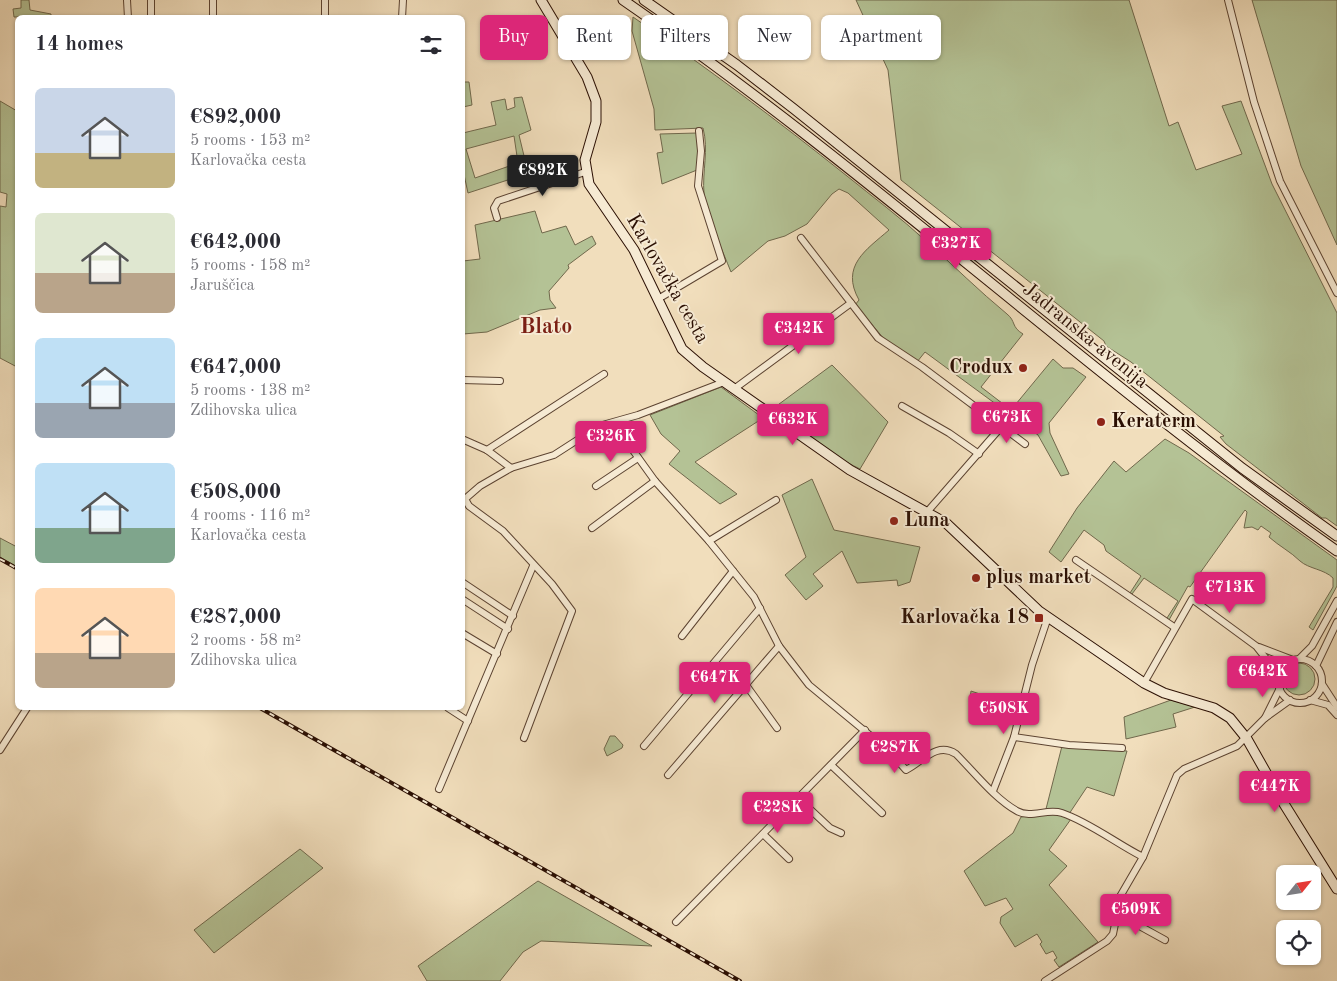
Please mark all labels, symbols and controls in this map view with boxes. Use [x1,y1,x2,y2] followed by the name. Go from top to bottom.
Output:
[480,15,548,60] chip: Buy
[558,15,631,60] chip: Rent
[641,15,728,60] chip: Filters
[738,15,811,60] chip: New
[821,15,941,60] chip: Apartment
[417,31,445,59] icon: filters
[35,34,123,55] text: 14 homes
[190,107,281,128] text: €892,000
[75,108,135,168] icon: home
[190,133,310,149] text: 5 rooms · 153 m²
[190,153,306,169] text: Karlovačka cesta
[508,154,578,197] pin: €892K
[518,163,568,179] text: €892K
[622,211,712,347] street label: Karlovačka cesta
[921,228,991,270] pin: €327K
[190,232,281,253] text: €642,000
[75,233,135,293] icon: home
[931,236,981,252] text: €327K
[190,258,310,274] text: 5 rooms · 158 m²
[190,278,255,294] text: Jaruščica
[1018,279,1152,393] street label: Jadranska avenija
[764,312,834,355] pin: €342K
[520,316,572,338] district label: Blato
[774,321,824,337] text: €342K
[190,357,281,378] text: €647,000
[75,358,135,418] icon: home
[949,358,1013,378] place label: Crodux
[1017,362,1029,374] marker: Crodux
[190,383,310,399] text: 5 rooms · 138 m²
[972,402,1042,444] pin: €673K
[190,403,297,419] text: Zdihovska ulica
[758,404,828,446] pin: €632K
[982,410,1032,426] text: €673K
[768,412,818,428] text: €632K
[1111,412,1196,432] place label: Keraterm
[1095,416,1107,428] marker: Keraterm
[576,420,646,463] pin: €326K
[586,429,636,445] text: €326K
[190,482,281,503] text: €508,000
[75,483,135,543] icon: home
[190,508,310,524] text: 4 rooms · 116 m²
[904,511,950,531] place label: Luna
[888,515,900,527] marker: Luna
[190,528,306,544] text: Karlovačka cesta
[986,568,1091,588] place label: plus market
[970,572,982,584] marker: plus market
[1195,572,1265,614] pin: €713K
[1205,580,1255,596] text: €713K
[190,607,281,628] text: €287,000
[75,608,135,668] icon: home
[900,608,1029,628] place label: Karlovačka 18
[1033,612,1045,624] marker: Karlovačka 18
[190,633,301,649] text: 2 rooms · 58 m²
[190,653,297,669] text: Zdihovska ulica
[1228,656,1298,698] pin: €642K
[680,662,750,704] pin: €647K
[1238,664,1288,680] text: €642K
[690,670,740,686] text: €647K
[969,692,1039,735] pin: €508K
[979,701,1029,717] text: €508K
[860,732,930,774] pin: €287K
[870,740,920,756] text: €287K
[1240,770,1310,813] pin: €447K
[1250,779,1300,795] text: €447K
[743,792,813,834] pin: €228K
[753,800,803,816] text: €228K
[1276,865,1321,910] north arrow
[1276,865,1321,965] map controls
[1101,894,1171,936] pin: €509K
[1111,902,1161,918] text: €509K
[1276,920,1321,965] button: locate

